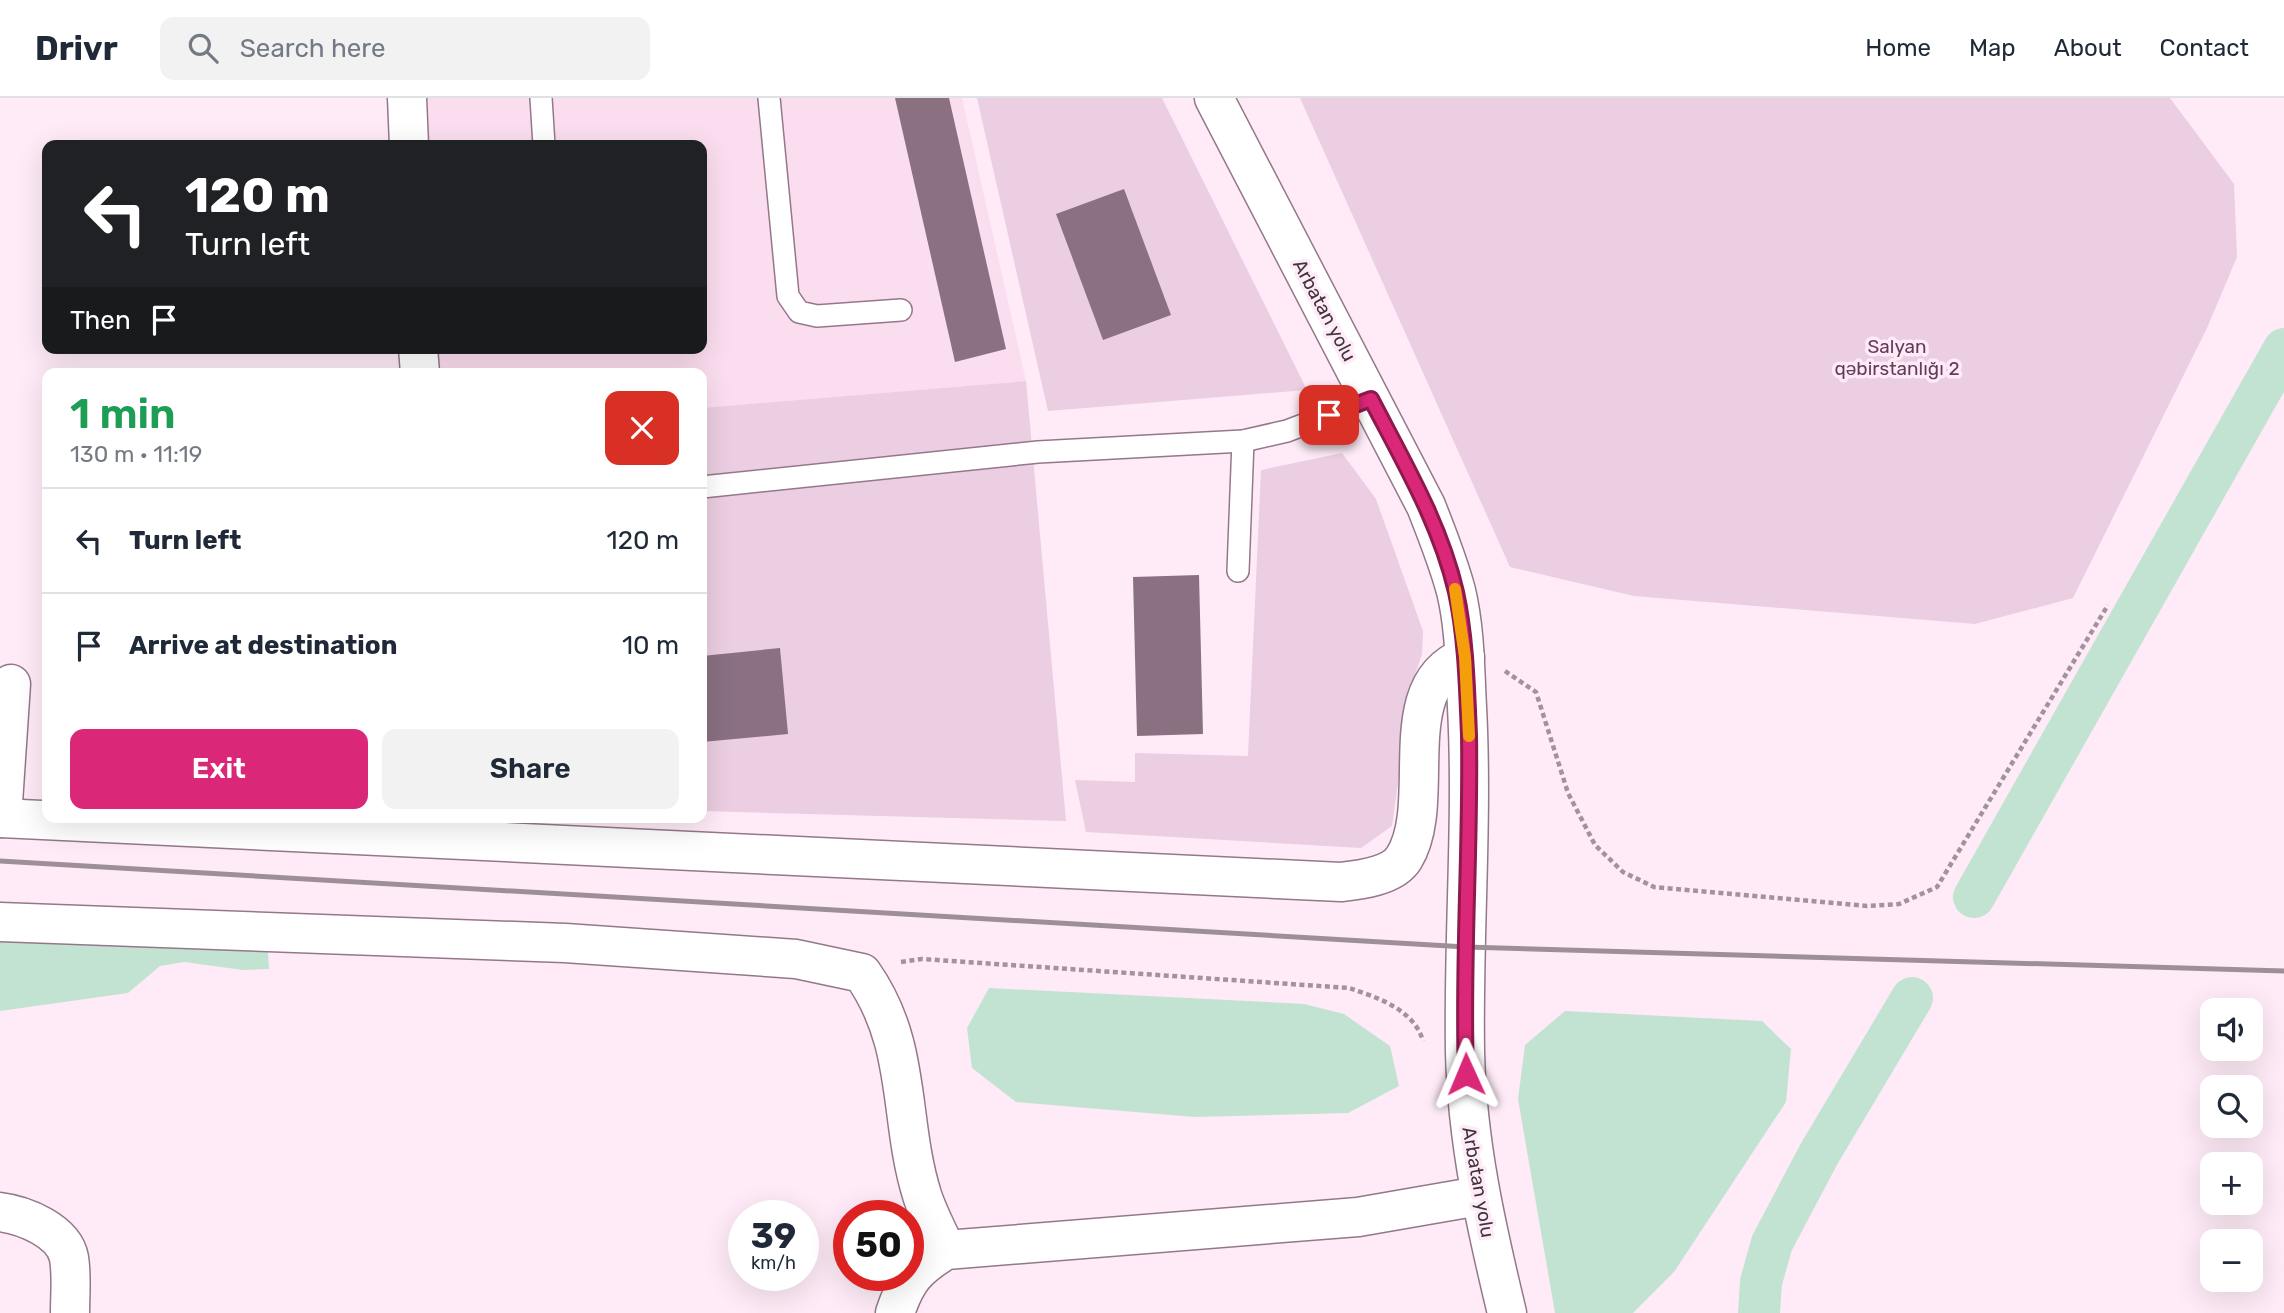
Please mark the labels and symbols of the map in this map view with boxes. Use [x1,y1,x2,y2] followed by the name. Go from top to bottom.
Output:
[1288,255,1361,365] street label: Arbatan yolu
[1834,335,1960,380] park label: Salyan qəbirstanlığı 2
[1299,385,1359,445] pin
[1429,1037,1503,1111] position arrow
[1457,1125,1500,1239] street label: Arbatan yolu
[833,1200,924,1291] speed limit sign: 50

